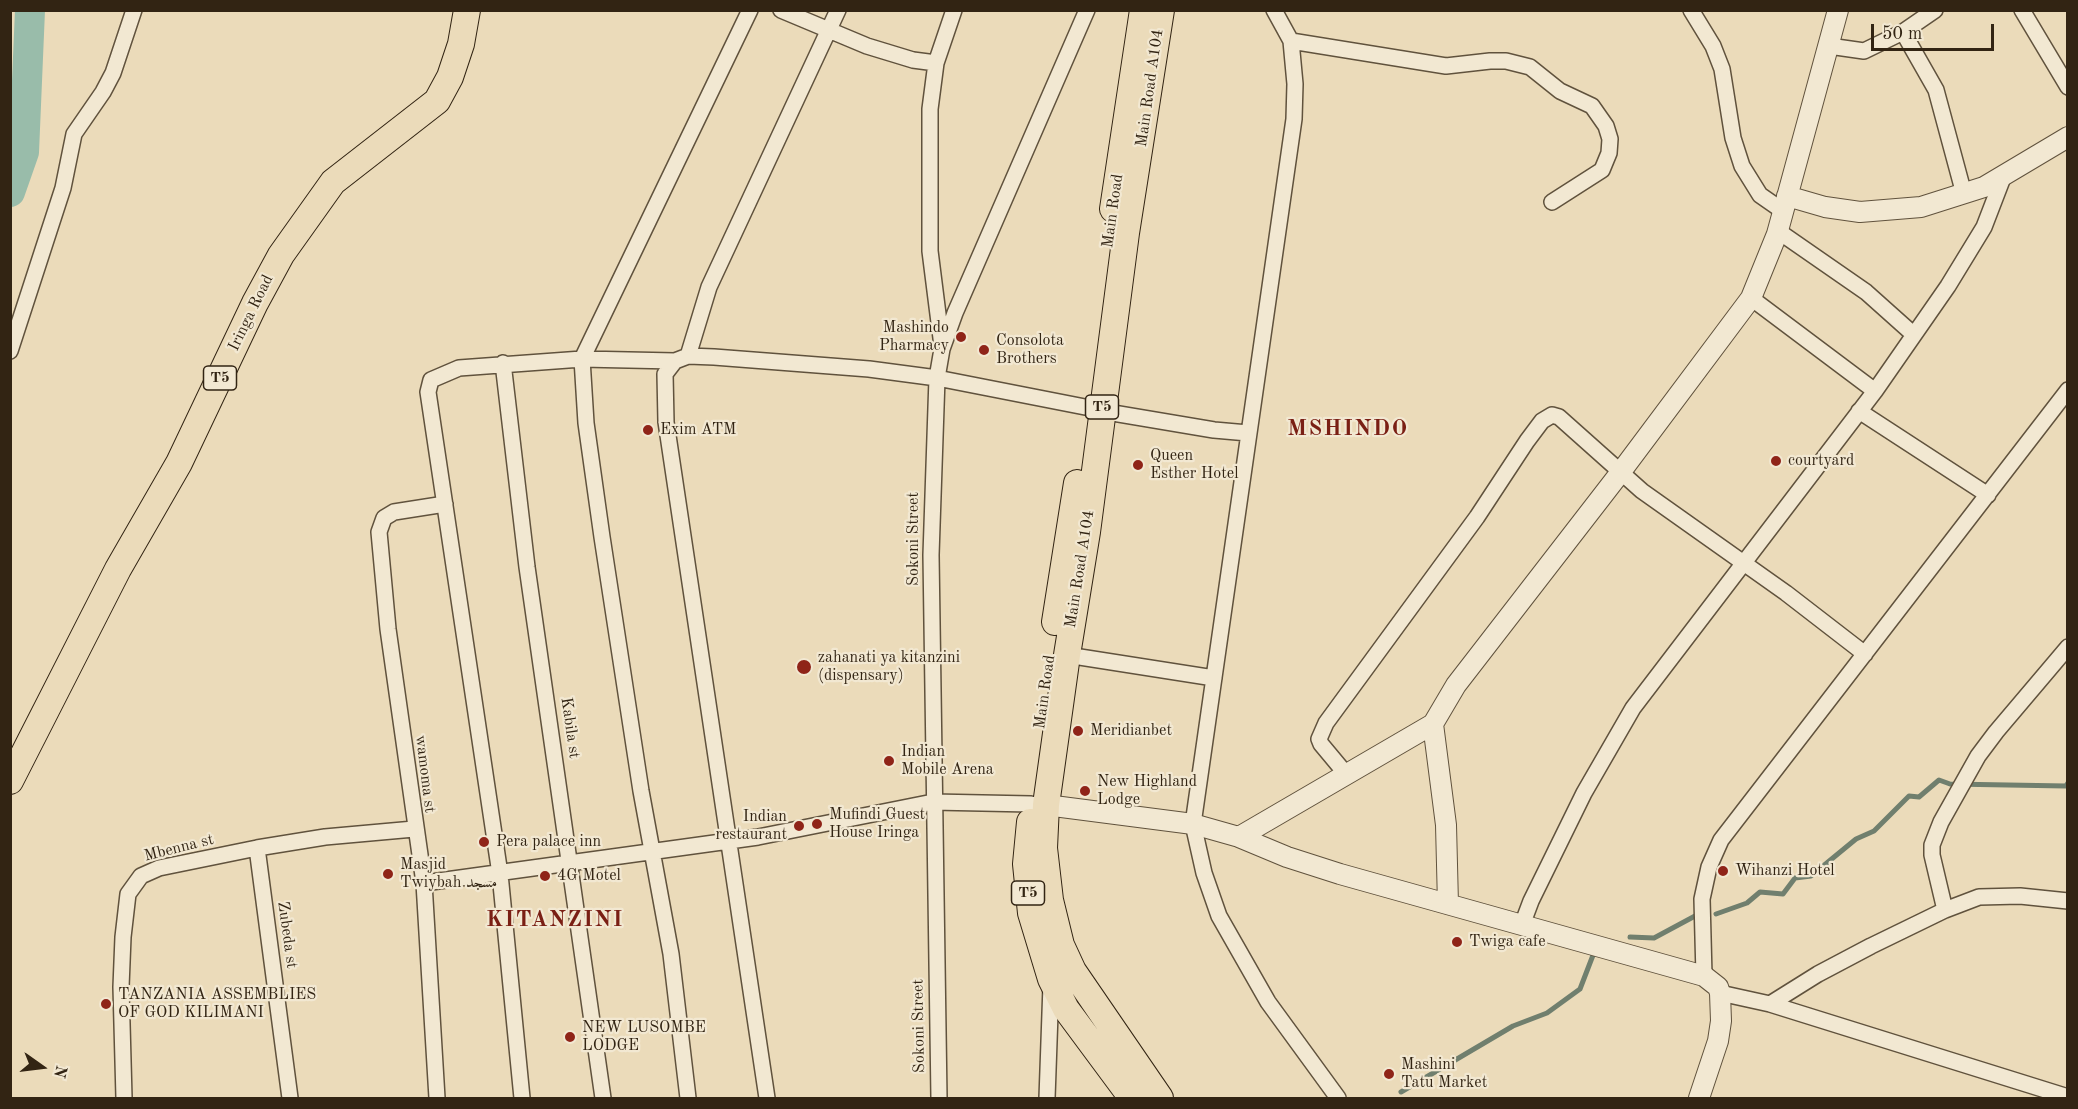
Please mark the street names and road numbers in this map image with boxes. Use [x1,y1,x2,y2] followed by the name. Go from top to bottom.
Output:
[1132,28,1168,148] street label: Main Road A104
[1098,173,1128,249] street label: Main Road
[224,272,278,354] street label: Iringa Road
[204,366,236,390] road number: T5
[1086,395,1118,419] road number: T5
[904,492,924,586] street label: Sokoni Street
[1061,509,1099,629] street label: Main Road A104
[1030,654,1060,730] street label: Main Road
[556,696,584,760] street label: Kabila st
[411,734,439,814] street label: wamoma st
[142,830,216,866] street label: Mbenna st
[1012,881,1044,905] road number: T5
[273,900,301,970] street label: Zubeda st
[909,979,929,1073] street label: Sokoni Street

